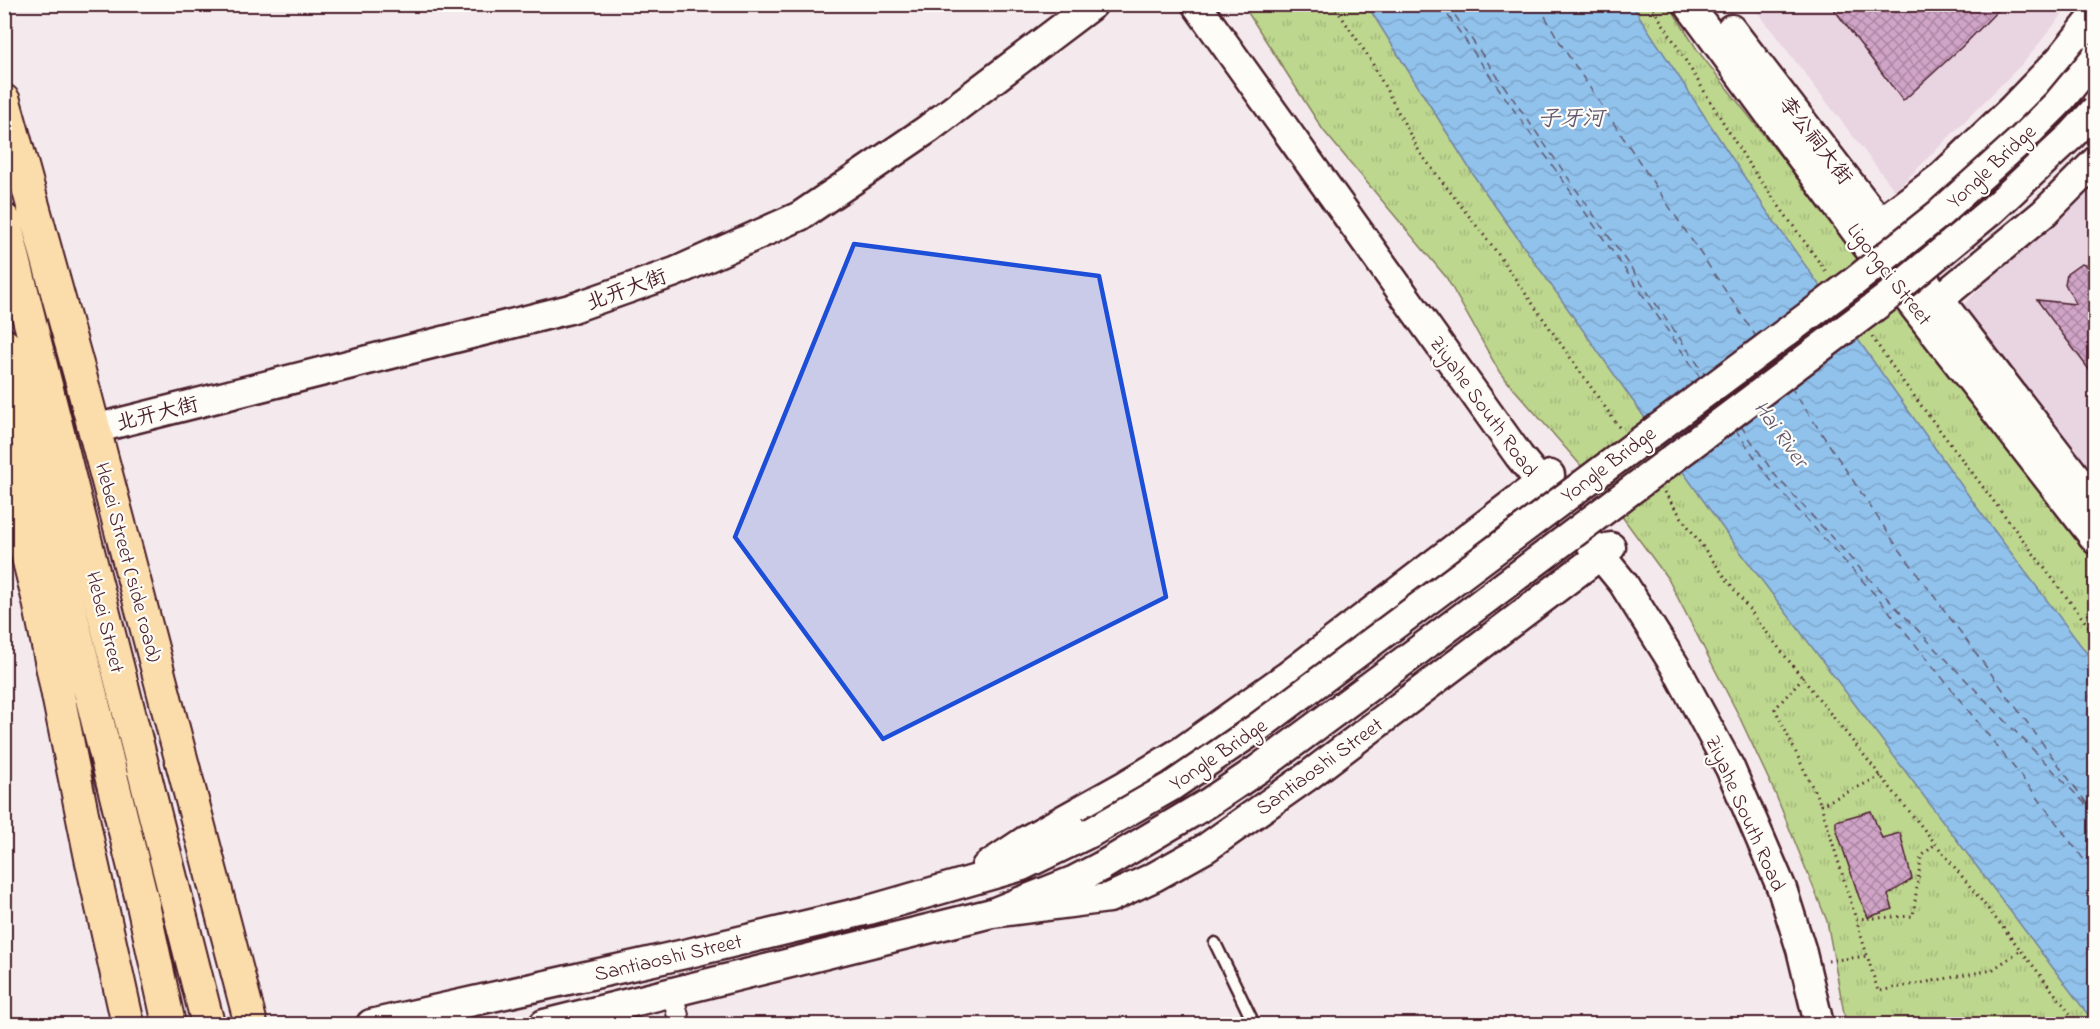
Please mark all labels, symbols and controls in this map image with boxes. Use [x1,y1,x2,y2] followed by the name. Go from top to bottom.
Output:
[1770,91,1859,192] street label: 李公祠大街
[1538,104,1607,136] water label: 子牙河
[1941,118,2045,218] street label: Yongle Bridge
[1837,218,1938,334] street label: Ligongci Street
[582,262,671,319] street label: 北开大街
[1419,331,1544,485] street label: Ziyahe South Road
[113,390,202,440] street label: 北开大街
[1744,395,1817,478] water label: Hai River
[1555,420,1665,513] street label: Yongle Bridge
[90,459,168,665] street label: Hebei Street (side road)
[81,568,131,676] street label: Hebei Street
[1250,711,1390,824] street label: Santiaoshi Street
[1164,712,1276,801] street label: Yongle Bridge
[1695,731,1792,897] street label: Ziyahe South Road
[592,927,745,991] street label: Santiaoshi Street

